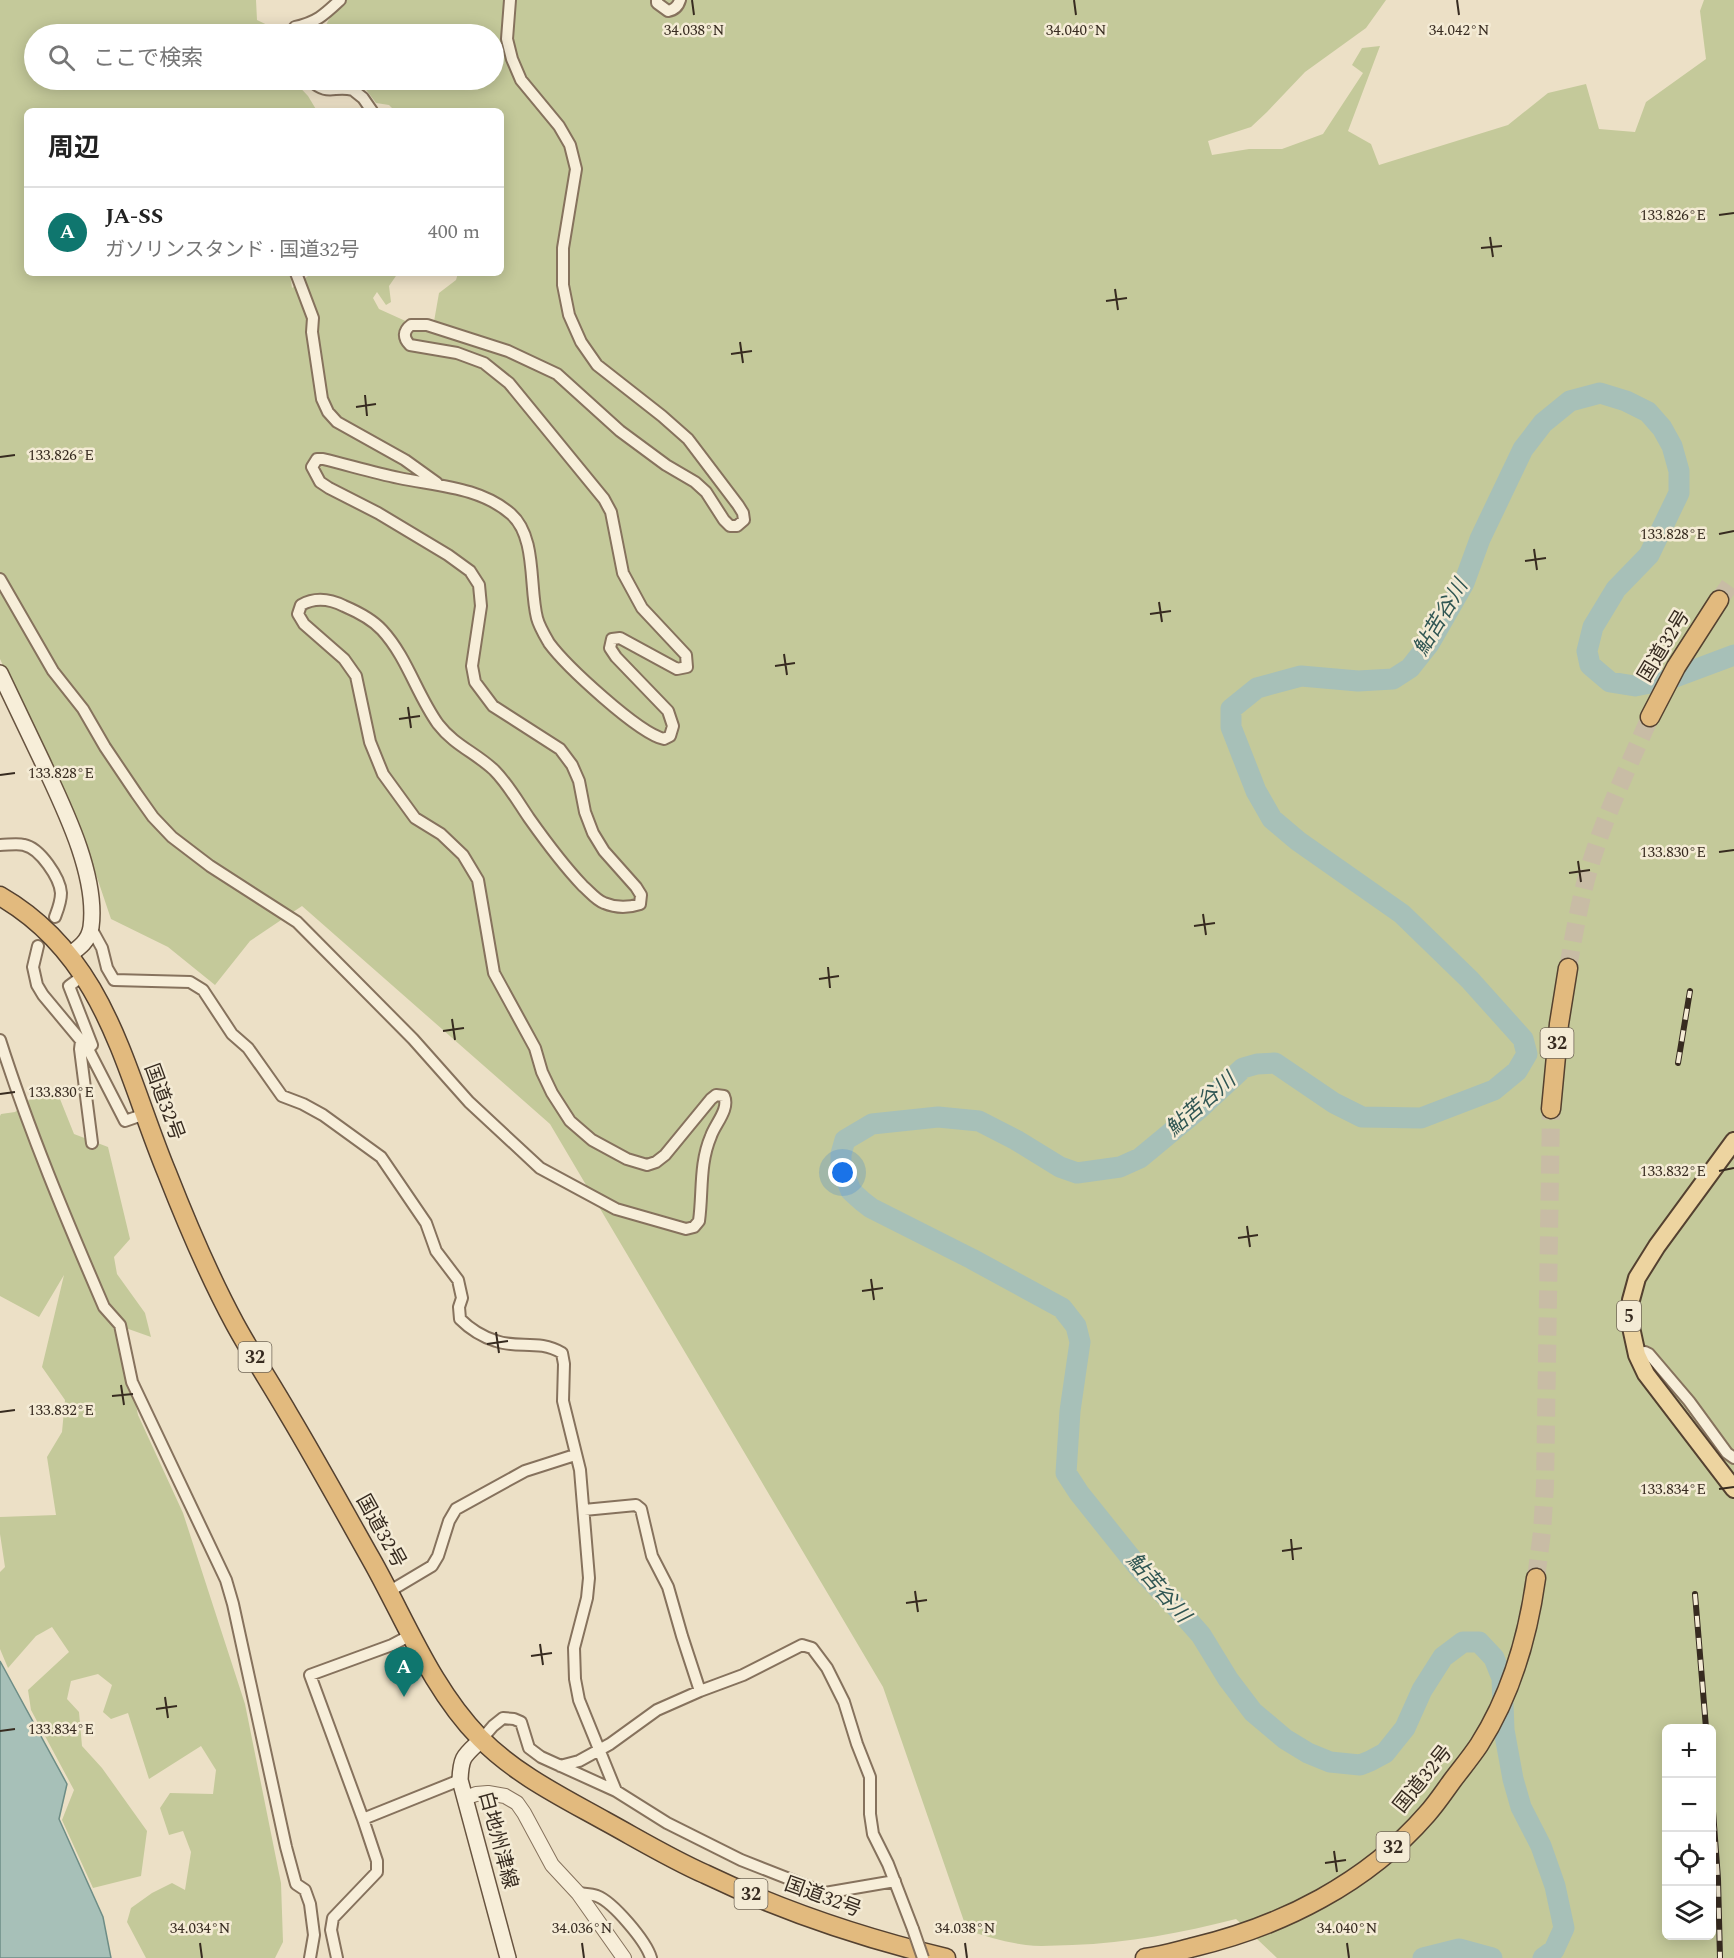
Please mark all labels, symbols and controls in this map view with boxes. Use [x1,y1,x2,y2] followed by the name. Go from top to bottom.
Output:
[664,19,724,42] text: 34.038°N
[1046,19,1106,42] text: 34.040°N
[1429,19,1489,42] text: 34.042°N
[24,24,504,90] search box
[45,41,78,74] icon: search
[93,42,203,75] text: ここで検索
[48,128,100,168] text: 周辺
[105,200,163,233] text: JA-SS
[1640,204,1706,227] text: 133.826°E
[60,217,75,247] text: A
[428,217,480,247] text: 400 m
[105,235,360,265] text: ガソリンスタンド · 国道32号
[28,444,94,467] text: 133.826°E
[1640,523,1706,546] text: 133.828°E
[1406,572,1477,662] water label: 鮎苦谷川
[1631,604,1697,688] street label: 国道32号
[28,762,94,785] text: 133.828°E
[1640,841,1706,864] text: 133.830°E
[1540,1028,1574,1058] road number: 32
[136,1059,192,1145] street label: 国道32号
[1159,1064,1245,1145] water label: 鮎苦谷川
[28,1081,94,1104] text: 133.830°E
[828,1158,857,1187] your location
[1640,1160,1706,1183] text: 133.832°E
[1617,1301,1641,1331] road number: 5
[238,1342,272,1372] road number: 32
[28,1399,94,1422] text: 133.832°E
[1640,1478,1706,1501] text: 133.834°E
[348,1489,414,1573] street label: 国道32号
[1118,1546,1199,1632] water label: 鮎苦谷川
[384,1648,424,1697] pin: A
[28,1718,94,1741] text: 133.834°E
[1662,1724,1716,1940] map controls
[1662,1724,1716,1778] button: +
[1386,1738,1460,1820] street label: 国道32号
[1662,1778,1716,1832] button: −
[471,1788,525,1892] street label: 白地州津線
[1376,1832,1410,1862] road number: 32
[1662,1832,1716,1886] button: locate
[780,1869,866,1925] street label: 国道32号
[734,1879,768,1909] road number: 32
[1662,1886,1716,1940] button: layers
[170,1917,230,1940] text: 34.034°N
[552,1917,612,1940] text: 34.036°N
[935,1917,995,1940] text: 34.038°N
[1317,1917,1377,1940] text: 34.040°N

